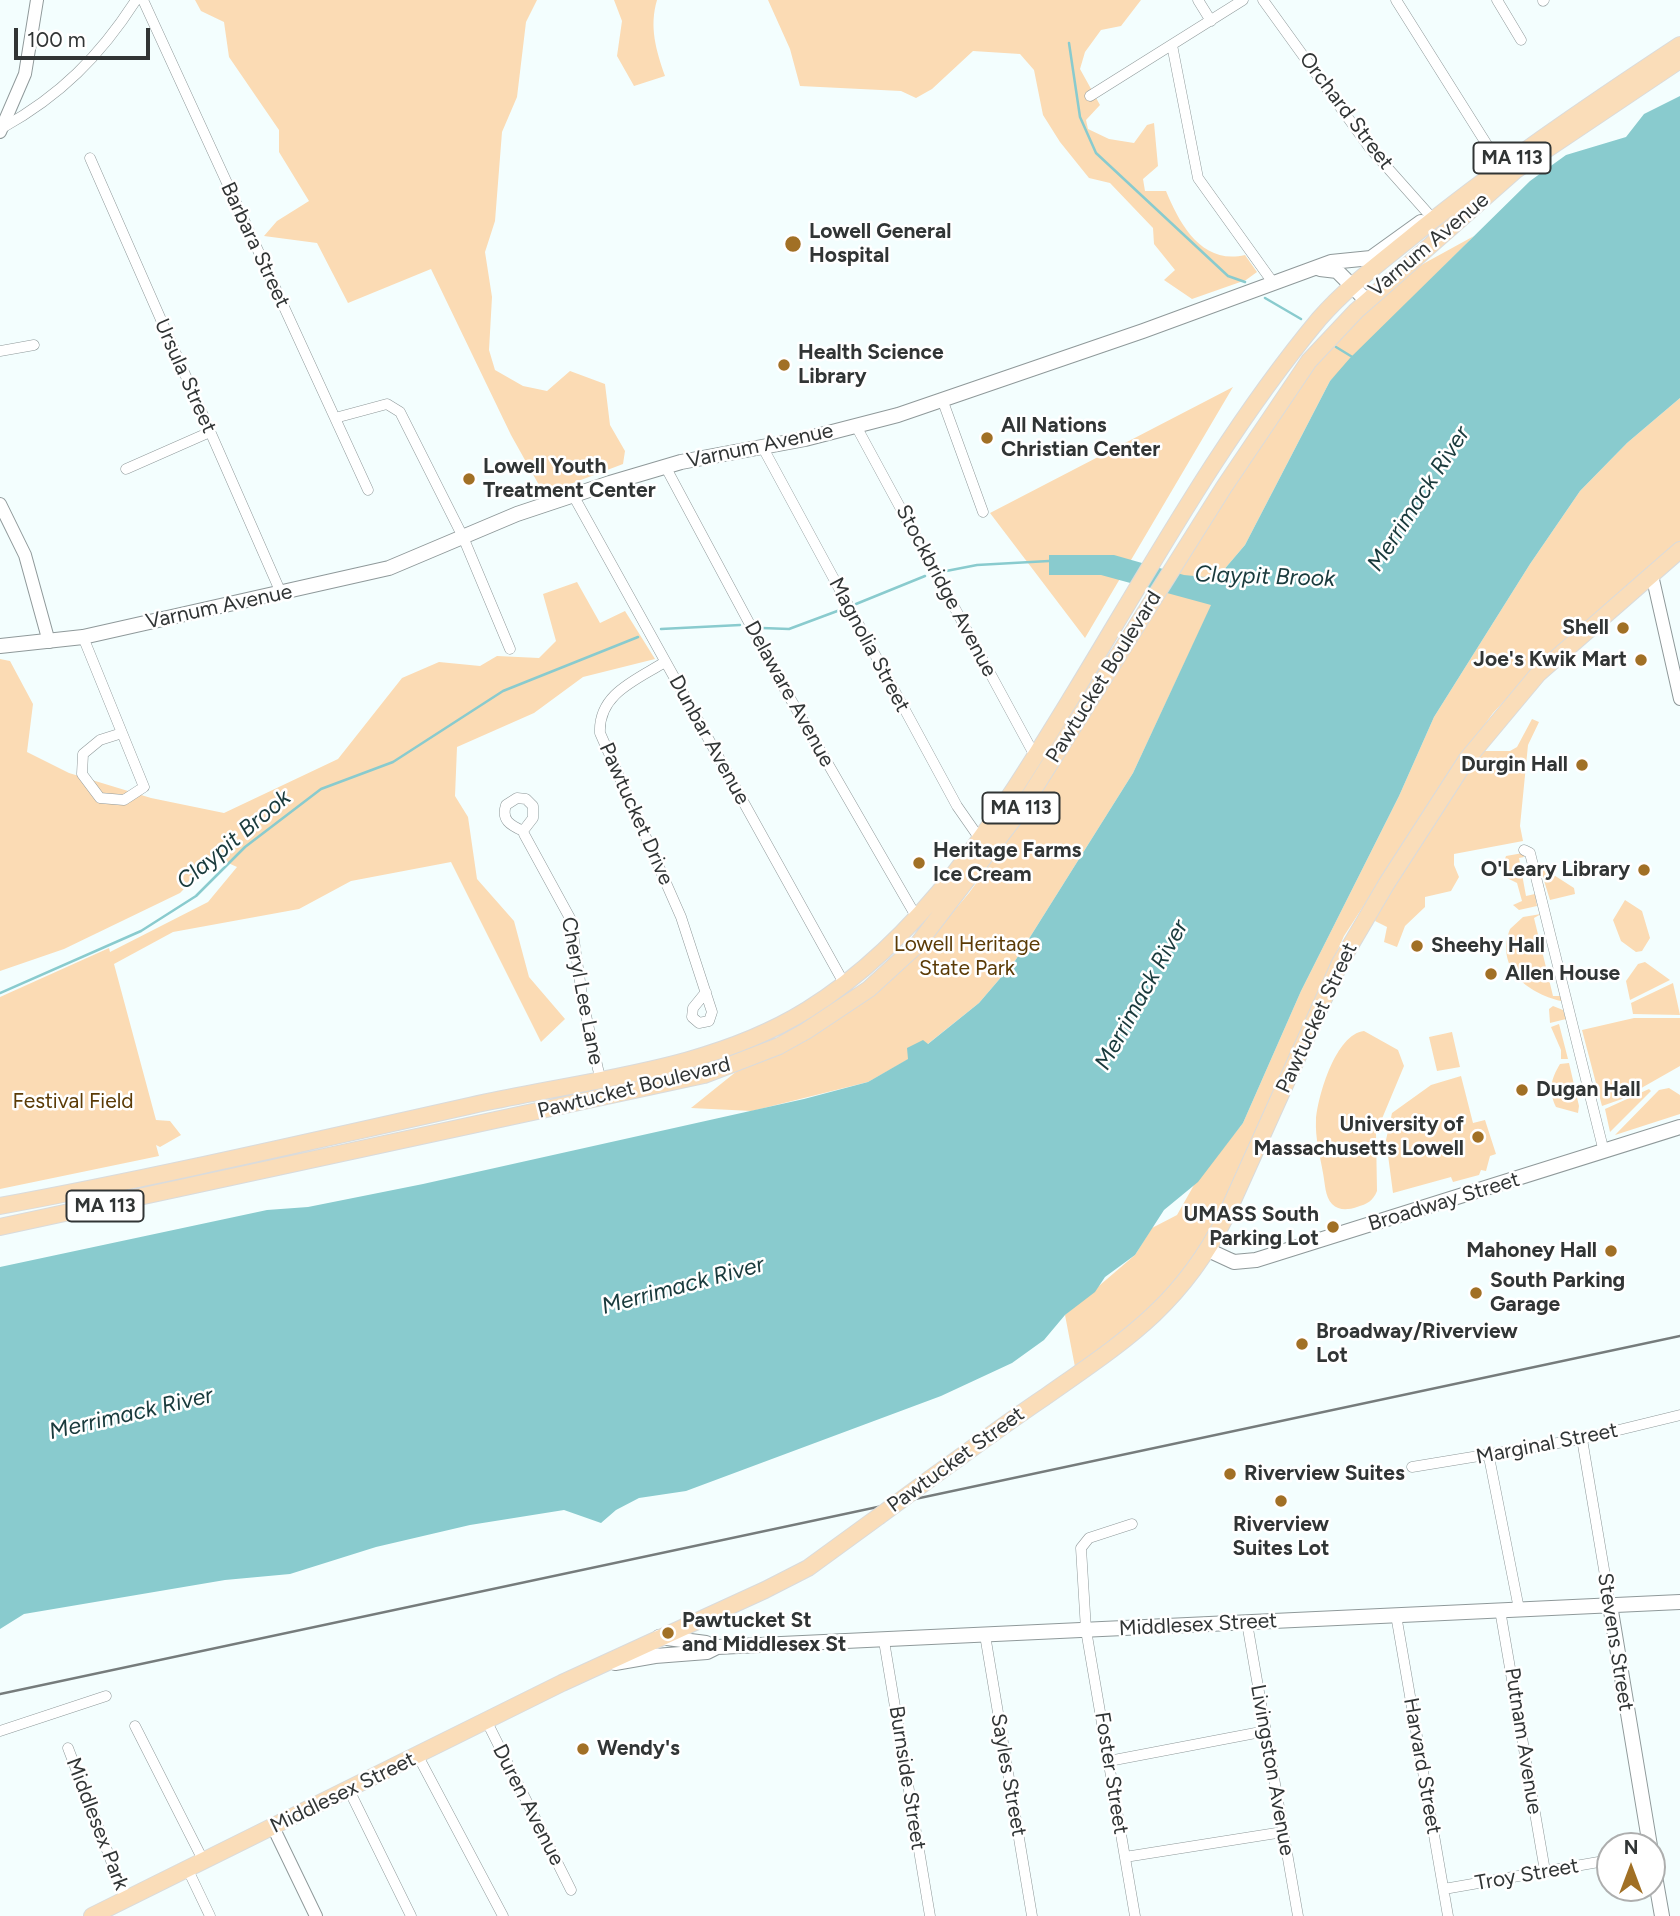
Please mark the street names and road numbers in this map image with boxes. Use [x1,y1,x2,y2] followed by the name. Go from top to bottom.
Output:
[1294,47,1398,175] street label: Orchard Street
[1474,142,1550,174] road number: MA 113
[215,178,295,312] street label: Barbara Street
[1364,187,1494,303] street label: Varnum Avenue
[149,315,221,437] street label: Ursula Street
[684,418,836,474] street label: Varnum Avenue
[890,501,1002,681] street label: Stockbridge Avenue
[823,573,915,717] street label: Magnolia Street
[143,579,295,635] street label: Varnum Avenue
[1041,586,1167,768] street label: Pawtucket Boulevard
[739,617,839,771] street label: Delaware Avenue
[663,671,755,809] street label: Dunbar Avenue
[593,739,679,889] street label: Pawtucket Drive
[982,792,1060,824] road number: MA 113
[555,915,609,1067] street label: Cheryl Lee Lane
[1271,939,1363,1097] street label: Pawtucket Street
[535,1052,733,1124] street label: Pawtucket Boulevard
[1365,1167,1523,1237] street label: Broadway Street
[66,1190,144,1222] road number: MA 113
[883,1402,1029,1518] street label: Pawtucket Street
[1474,1418,1620,1470] street label: Marginal Street
[1592,1571,1638,1713] street label: Stevens Street
[1118,1608,1278,1642] street label: Middlesex Street
[1499,1666,1547,1816] street label: Putnam Avenue
[1245,1682,1299,1858] street label: Livingston Avenue
[1398,1696,1446,1836] street label: Harvard Street
[883,1704,931,1852] street label: Burnside Street
[1089,1710,1133,1836] street label: Foster Street
[985,1712,1031,1838] street label: Sayles Street
[487,1740,569,1870] street label: Duren Avenue
[266,1747,420,1839] street label: Middlesex Street
[60,1754,134,1894] street label: Middlesex Park
[1473,1854,1581,1896] street label: Troy Street

